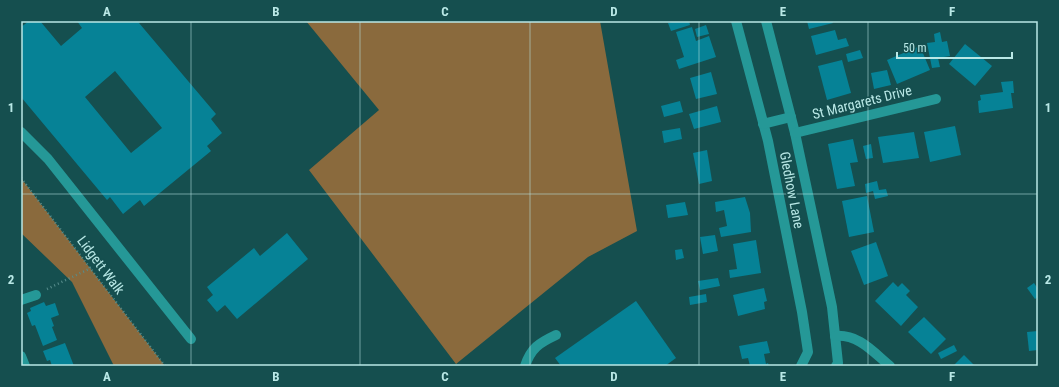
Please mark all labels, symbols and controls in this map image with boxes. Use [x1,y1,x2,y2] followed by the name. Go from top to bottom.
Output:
[103,4,111,19] text: A
[272,4,280,19] text: B
[441,4,449,19] text: C
[610,4,618,19] text: D
[780,4,787,19] text: E
[949,4,955,19] text: F
[897,34,1012,60] scale bar
[903,41,927,55] text: 50 m
[811,82,914,122] street label: St Margarets Drive
[8,100,14,115] text: 1
[1045,100,1051,115] text: 1
[777,150,807,230] street label: Gledhow Lane
[74,233,128,298] street label: Lidgett Walk
[8,272,15,287] text: 2
[1045,272,1052,287] text: 2
[103,369,111,384] text: A
[272,369,280,384] text: B
[441,369,449,384] text: C
[610,369,618,384] text: D
[780,369,787,384] text: E
[949,369,955,384] text: F

